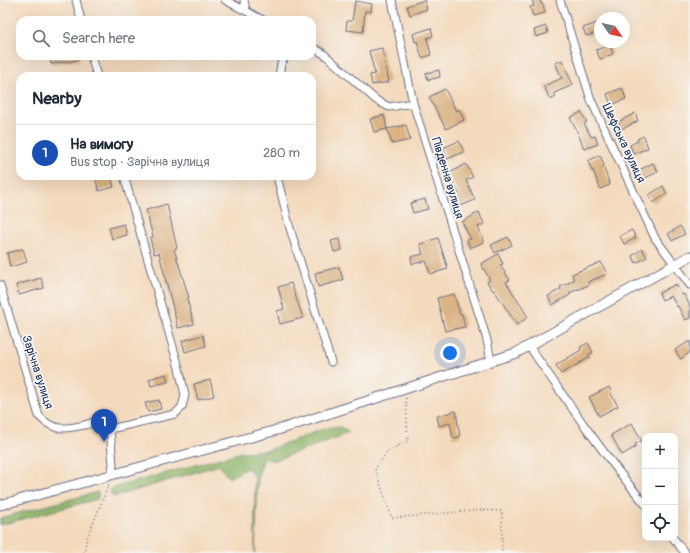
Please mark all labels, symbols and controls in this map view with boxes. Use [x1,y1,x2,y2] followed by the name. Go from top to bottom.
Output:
[594,12,630,48] north arrow
[16,16,316,60] search box
[30,27,52,49] icon: search
[62,29,135,48] text: Search here
[32,88,81,109] text: Nearby
[599,101,649,186] street label: Шефська вулиця
[70,135,133,154] text: На вимогу
[428,136,467,221] street label: Південна вулиця
[42,145,48,161] text: 1
[263,145,300,161] text: 280 m
[70,154,210,170] text: Bus stop · Зарічна вулиця
[19,333,57,411] street label: Зарічна вулиця
[440,343,460,363] your location
[91,409,117,442] pin: 1
[642,433,678,541] map controls
[642,433,678,469] button: +
[642,469,678,505] button: −
[642,505,678,541] button: locate

